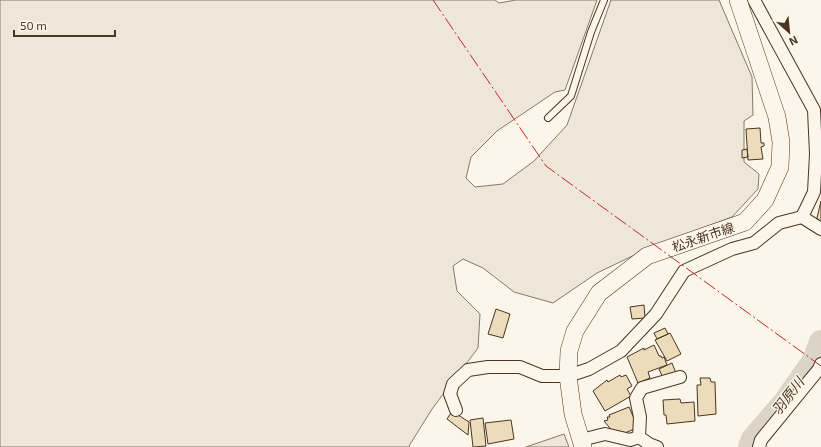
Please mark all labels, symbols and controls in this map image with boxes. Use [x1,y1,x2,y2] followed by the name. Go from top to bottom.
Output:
[14,12,115,38] scale bar
[769,12,809,52] north arrow
[20,18,47,32] text: 50 m
[787,34,800,49] text: N
[670,219,736,255] street label: 松永新市線
[768,372,808,417] water label: 羽原川

